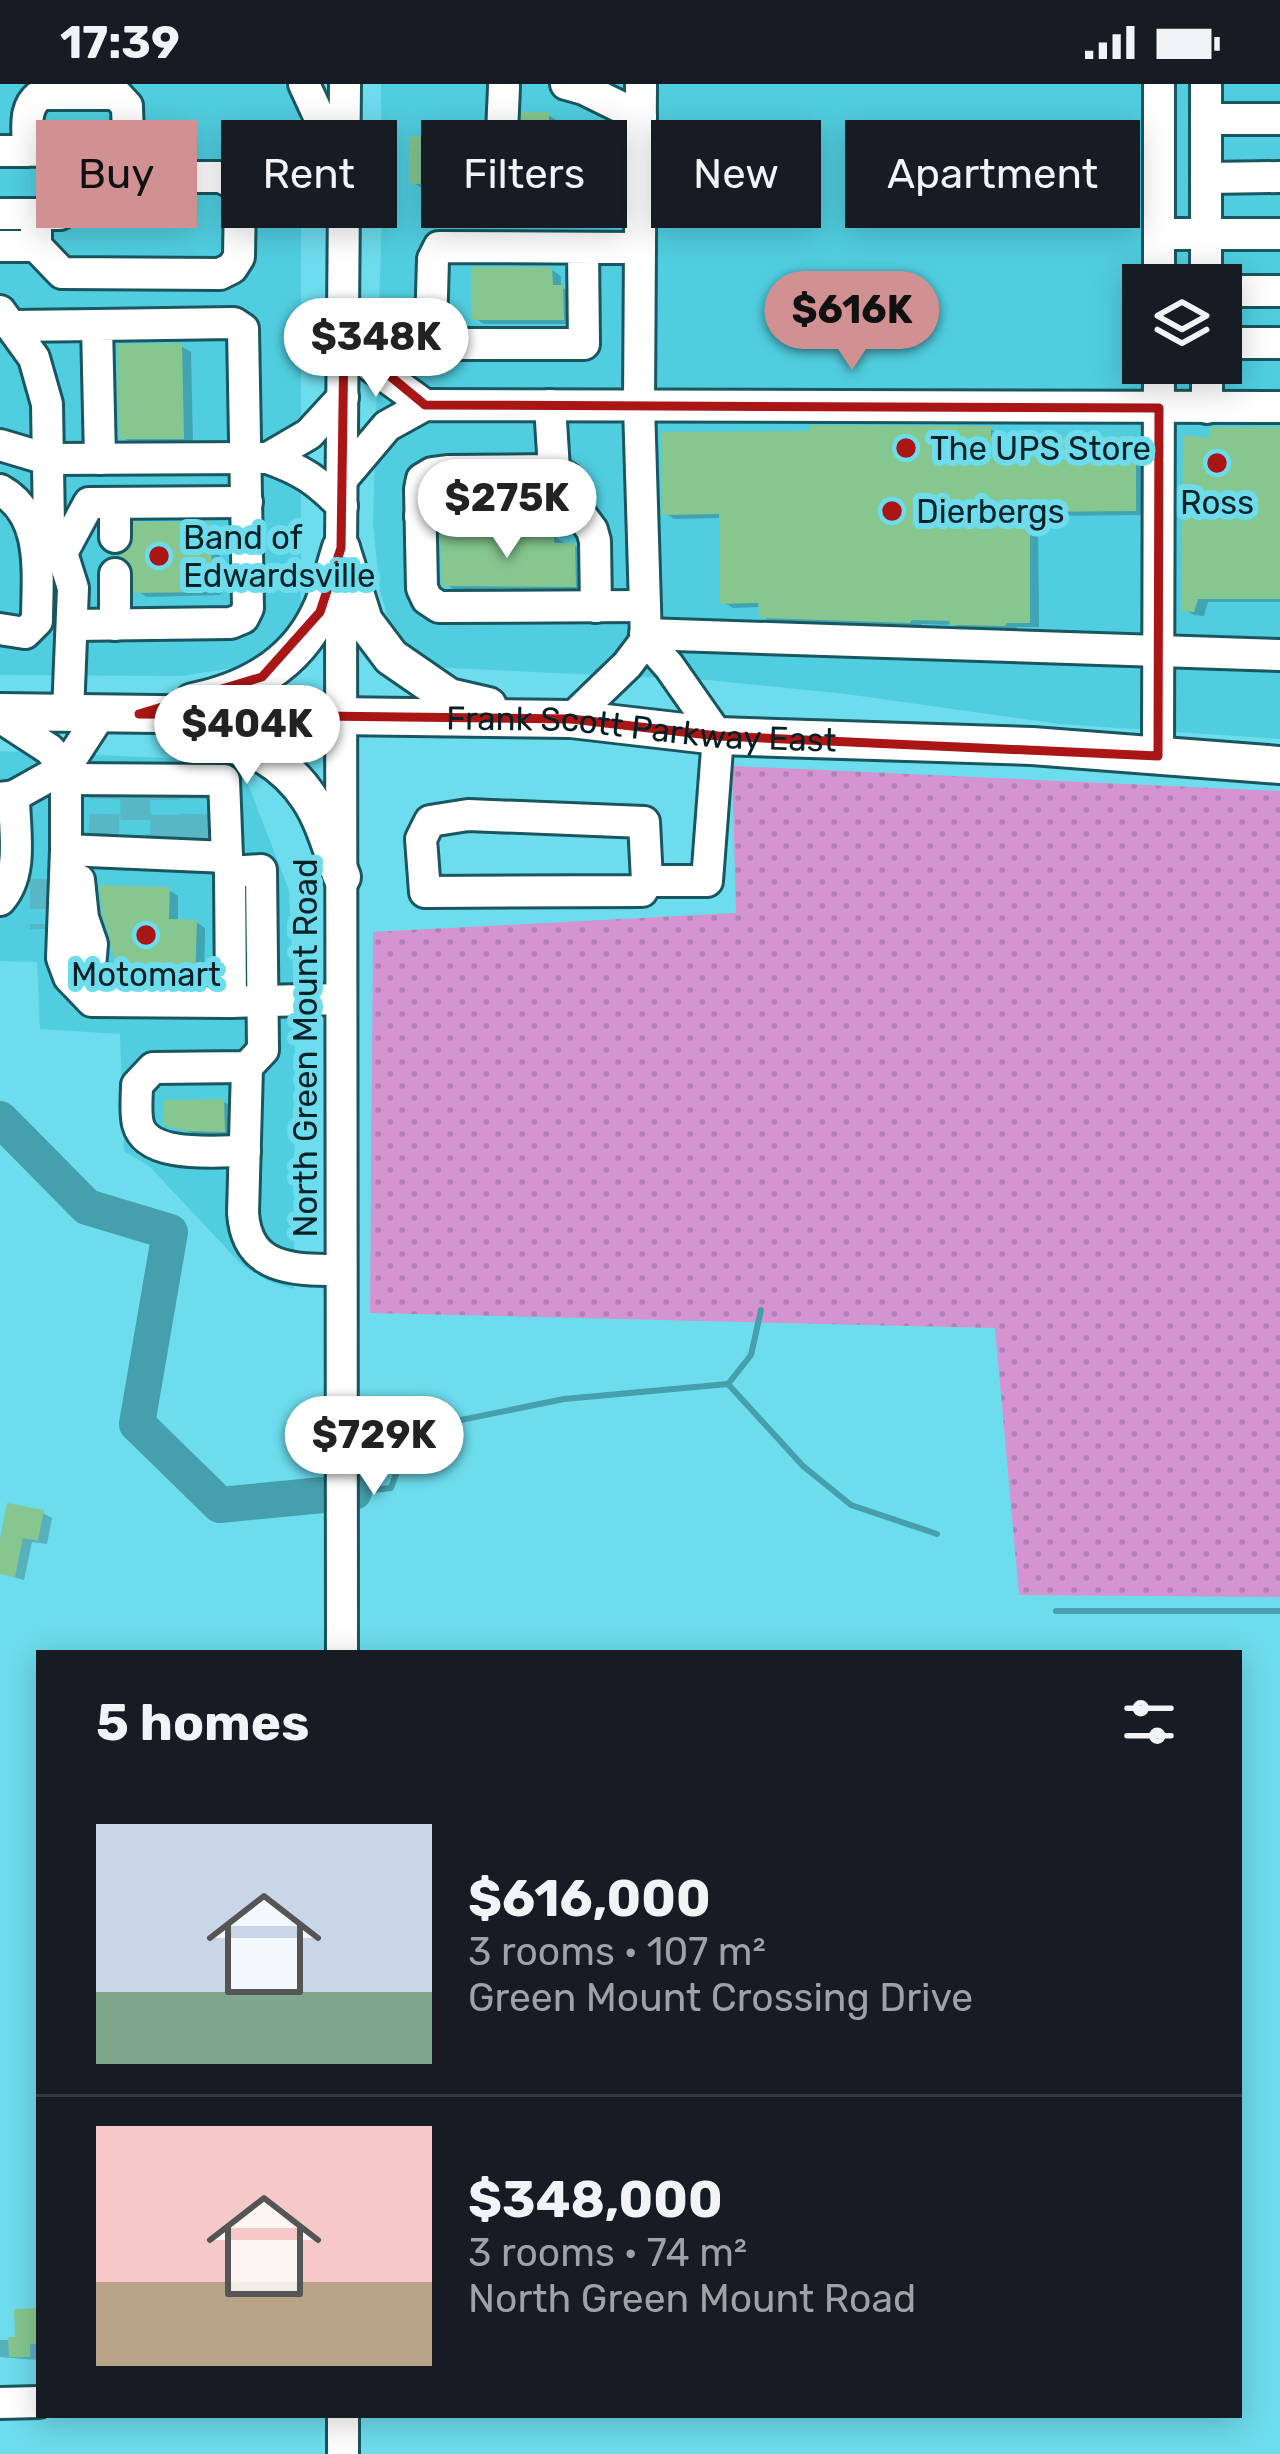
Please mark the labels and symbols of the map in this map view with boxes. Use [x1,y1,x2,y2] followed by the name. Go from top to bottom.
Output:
[768,271,936,373] pin: $616K
[292,298,460,400] pin: $348K
[930,429,1151,468] place label: The UPS Store
[893,435,919,461] marker: The UPS Store
[1204,450,1230,476] marker: Ross
[423,459,591,561] pin: $275K
[1180,483,1254,522] place label: Ross
[916,492,1065,531] place label: Dierbergs
[879,498,905,524] marker: Dierbergs
[183,518,376,595] place label: Band of Edwardsville
[146,543,172,569] marker: Band of Edwardsville
[163,685,331,787] pin: $404K
[446,698,837,759] street label: Frank Scott Parkway East
[286,858,325,1238] street label: North Green Mount Road
[133,922,159,948] marker: Motomart
[71,955,221,994] place label: Motomart
[290,1396,458,1498] pin: $729K

